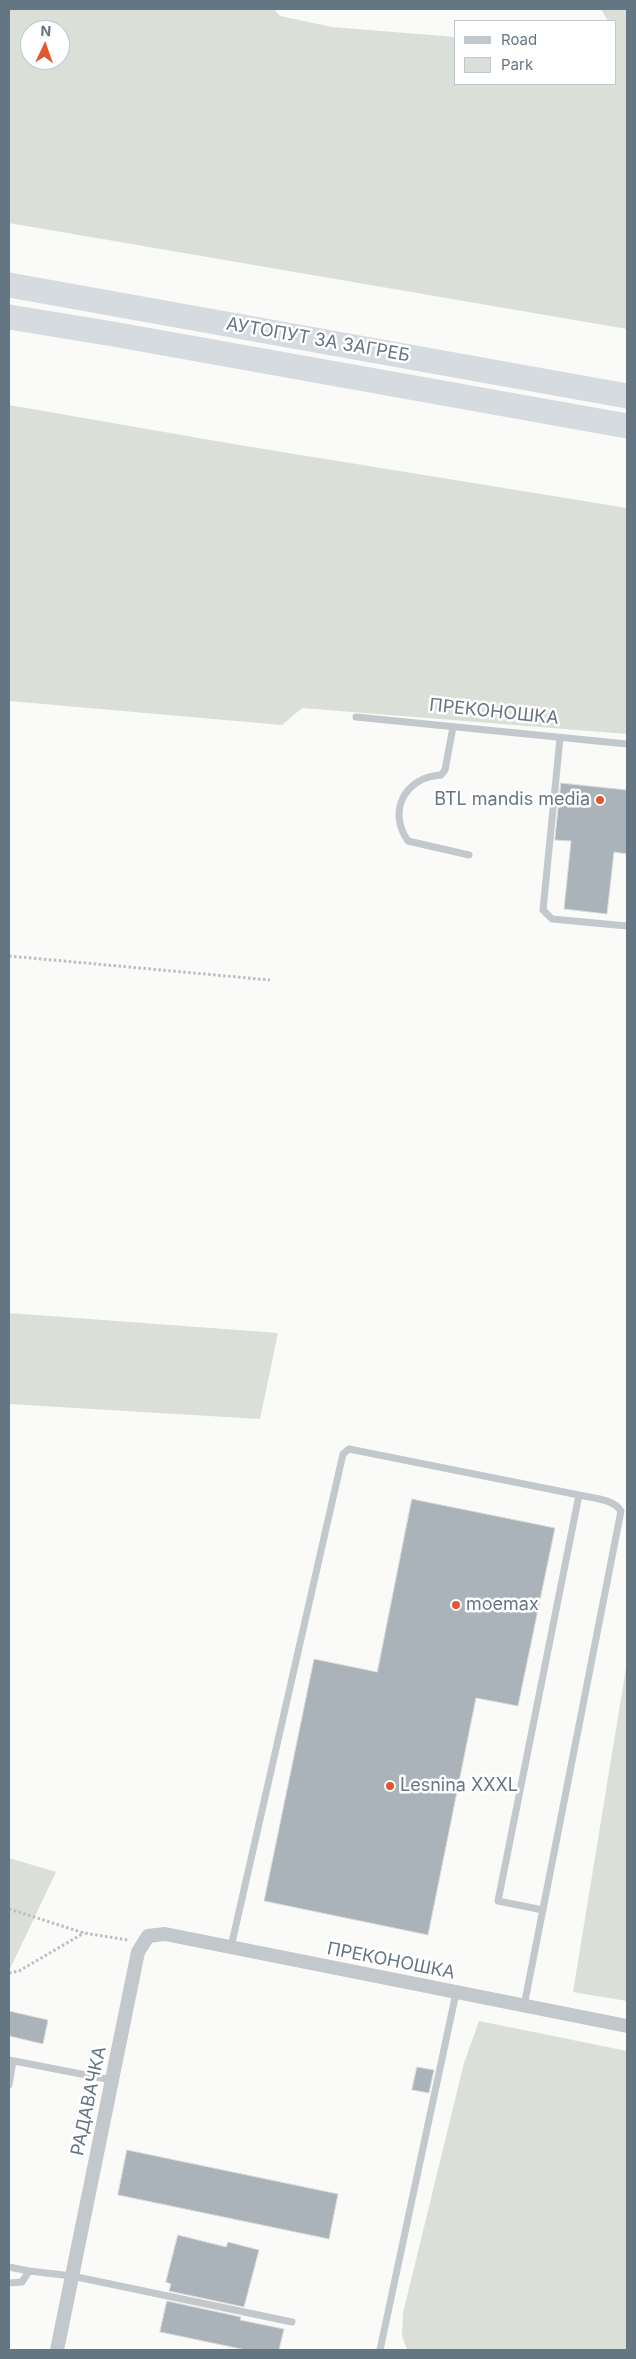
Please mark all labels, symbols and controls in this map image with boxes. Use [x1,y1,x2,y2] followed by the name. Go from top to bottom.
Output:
[20,20,70,70] north arrow
[454,20,616,85] legend
[40,22,52,39] text: N
[501,30,537,49] text: Road
[501,55,533,74] text: Park
[225,313,411,367] street label: АУТОПУТ ЗА ЗАГРЕБ
[428,694,560,730] street label: ПРЕКОНОШКА
[434,789,590,811] place label: BTL mandis media
[594,794,606,806] marker: BTL mandis media
[466,1594,539,1616] place label: moemax
[450,1599,462,1611] marker: moemax
[400,1775,518,1797] place label: Lesnina XXXL
[384,1780,396,1792] marker: Lesnina XXXL
[325,1938,457,1984] street label: ПРЕКОНОШКА
[67,2044,111,2158] street label: РАДАВАЧКА

